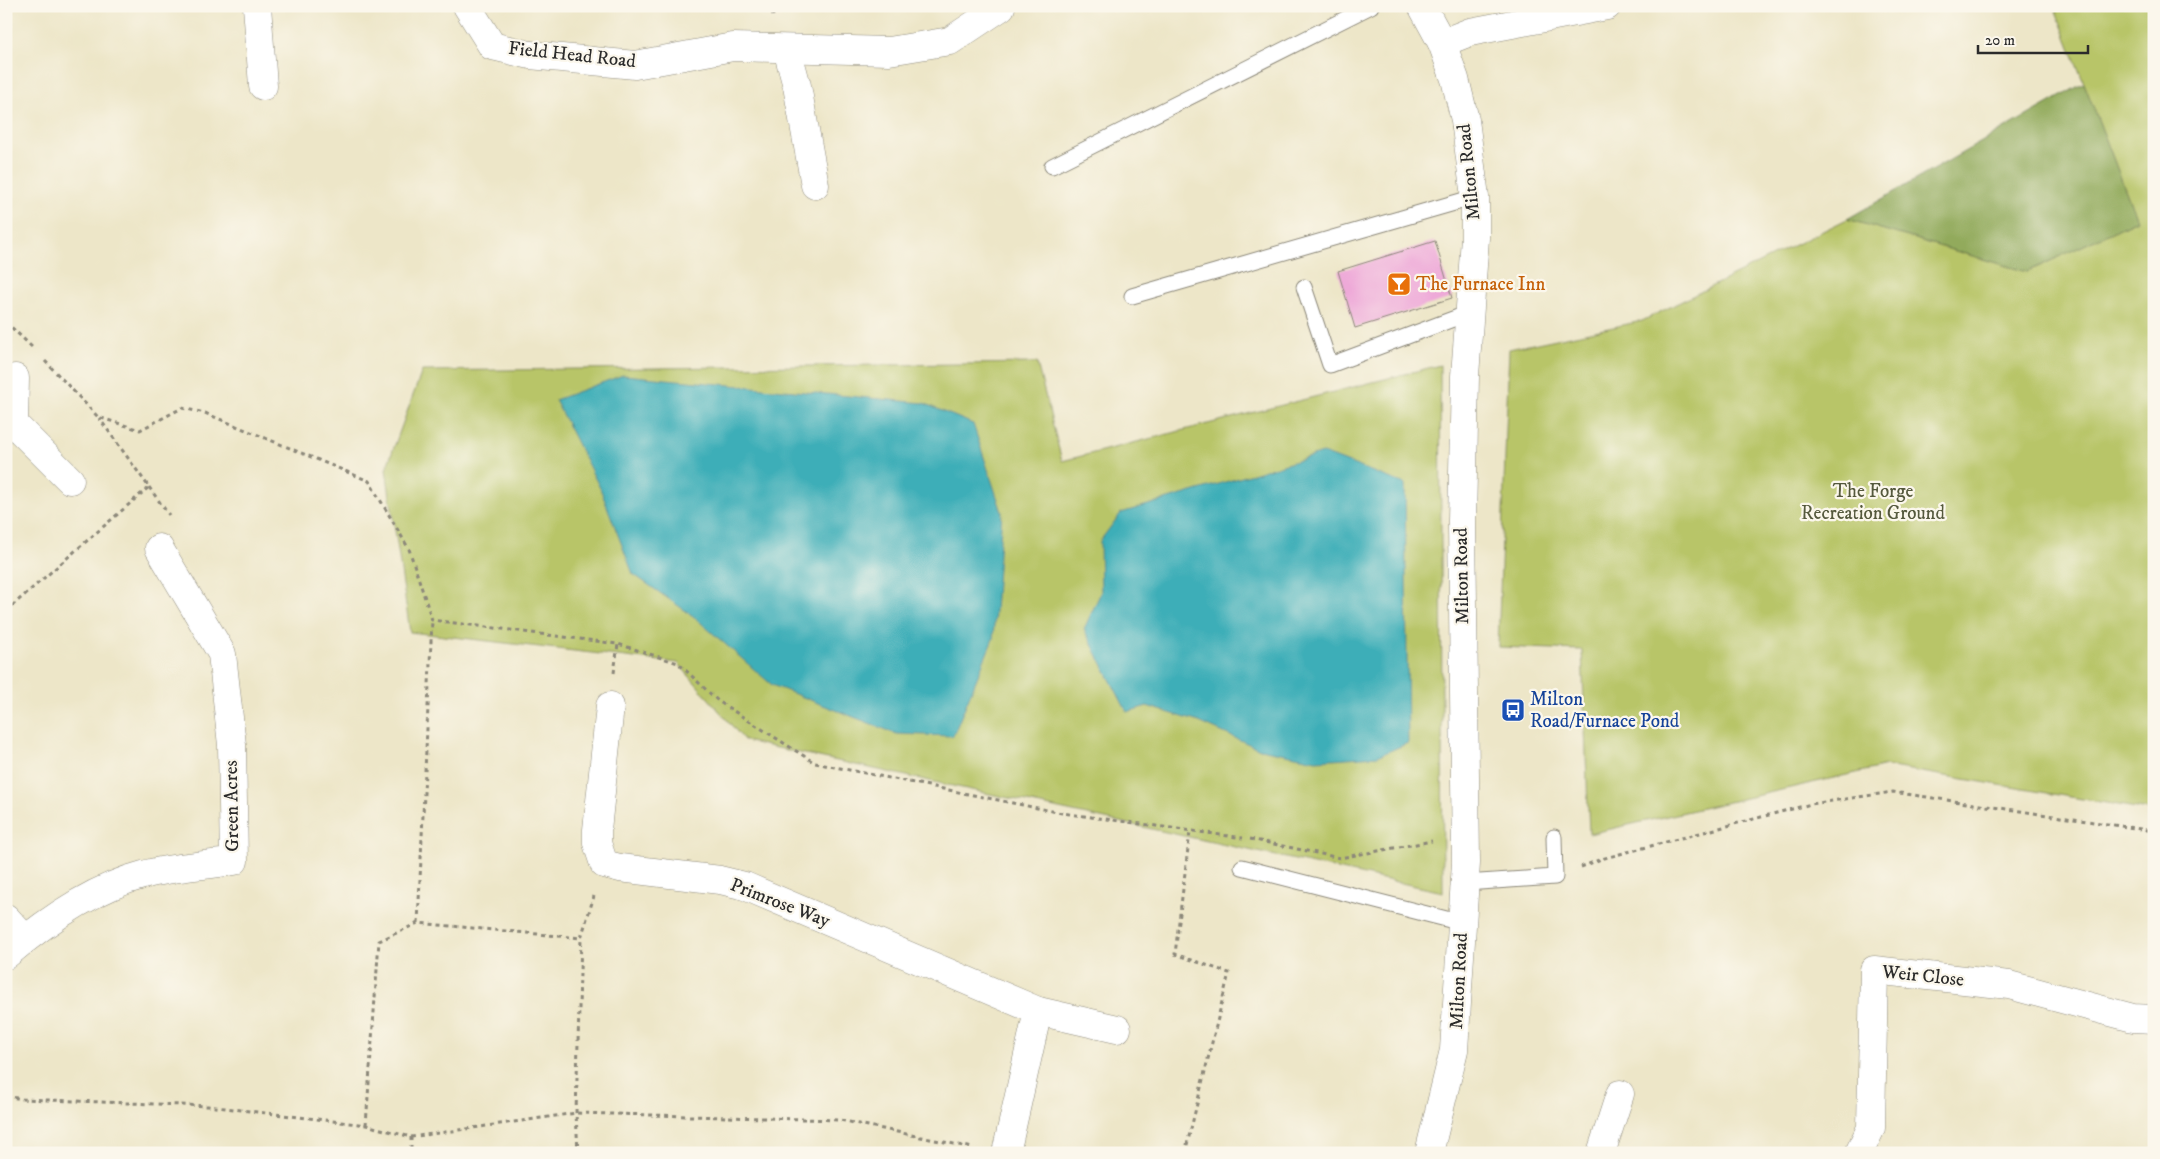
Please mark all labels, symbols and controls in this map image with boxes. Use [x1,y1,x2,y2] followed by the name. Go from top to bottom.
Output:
[1978,22,2088,54] scale bar
[1985,31,2015,50] text: 20 m
[507,37,637,73] street label: Field Head Road
[1452,122,1485,221] street label: Milton Road
[1386,271,1412,297] bar icon: The Furnace Inn
[1416,273,1545,296] place label: The Furnace Inn
[1801,480,1945,525] park label: The Forge Recreation Ground
[1450,527,1474,624] street label: Milton Road
[1530,688,1680,733] place label: Milton Road/Furnace Pond
[1500,697,1526,723] bus stop icon: Milton Road/Furnace Pond
[220,760,244,852] street label: Green Acres
[727,873,834,933] street label: Primrose Way
[1445,932,1473,1030] street label: Milton Road
[1880,960,1965,992] street label: Weir Close

